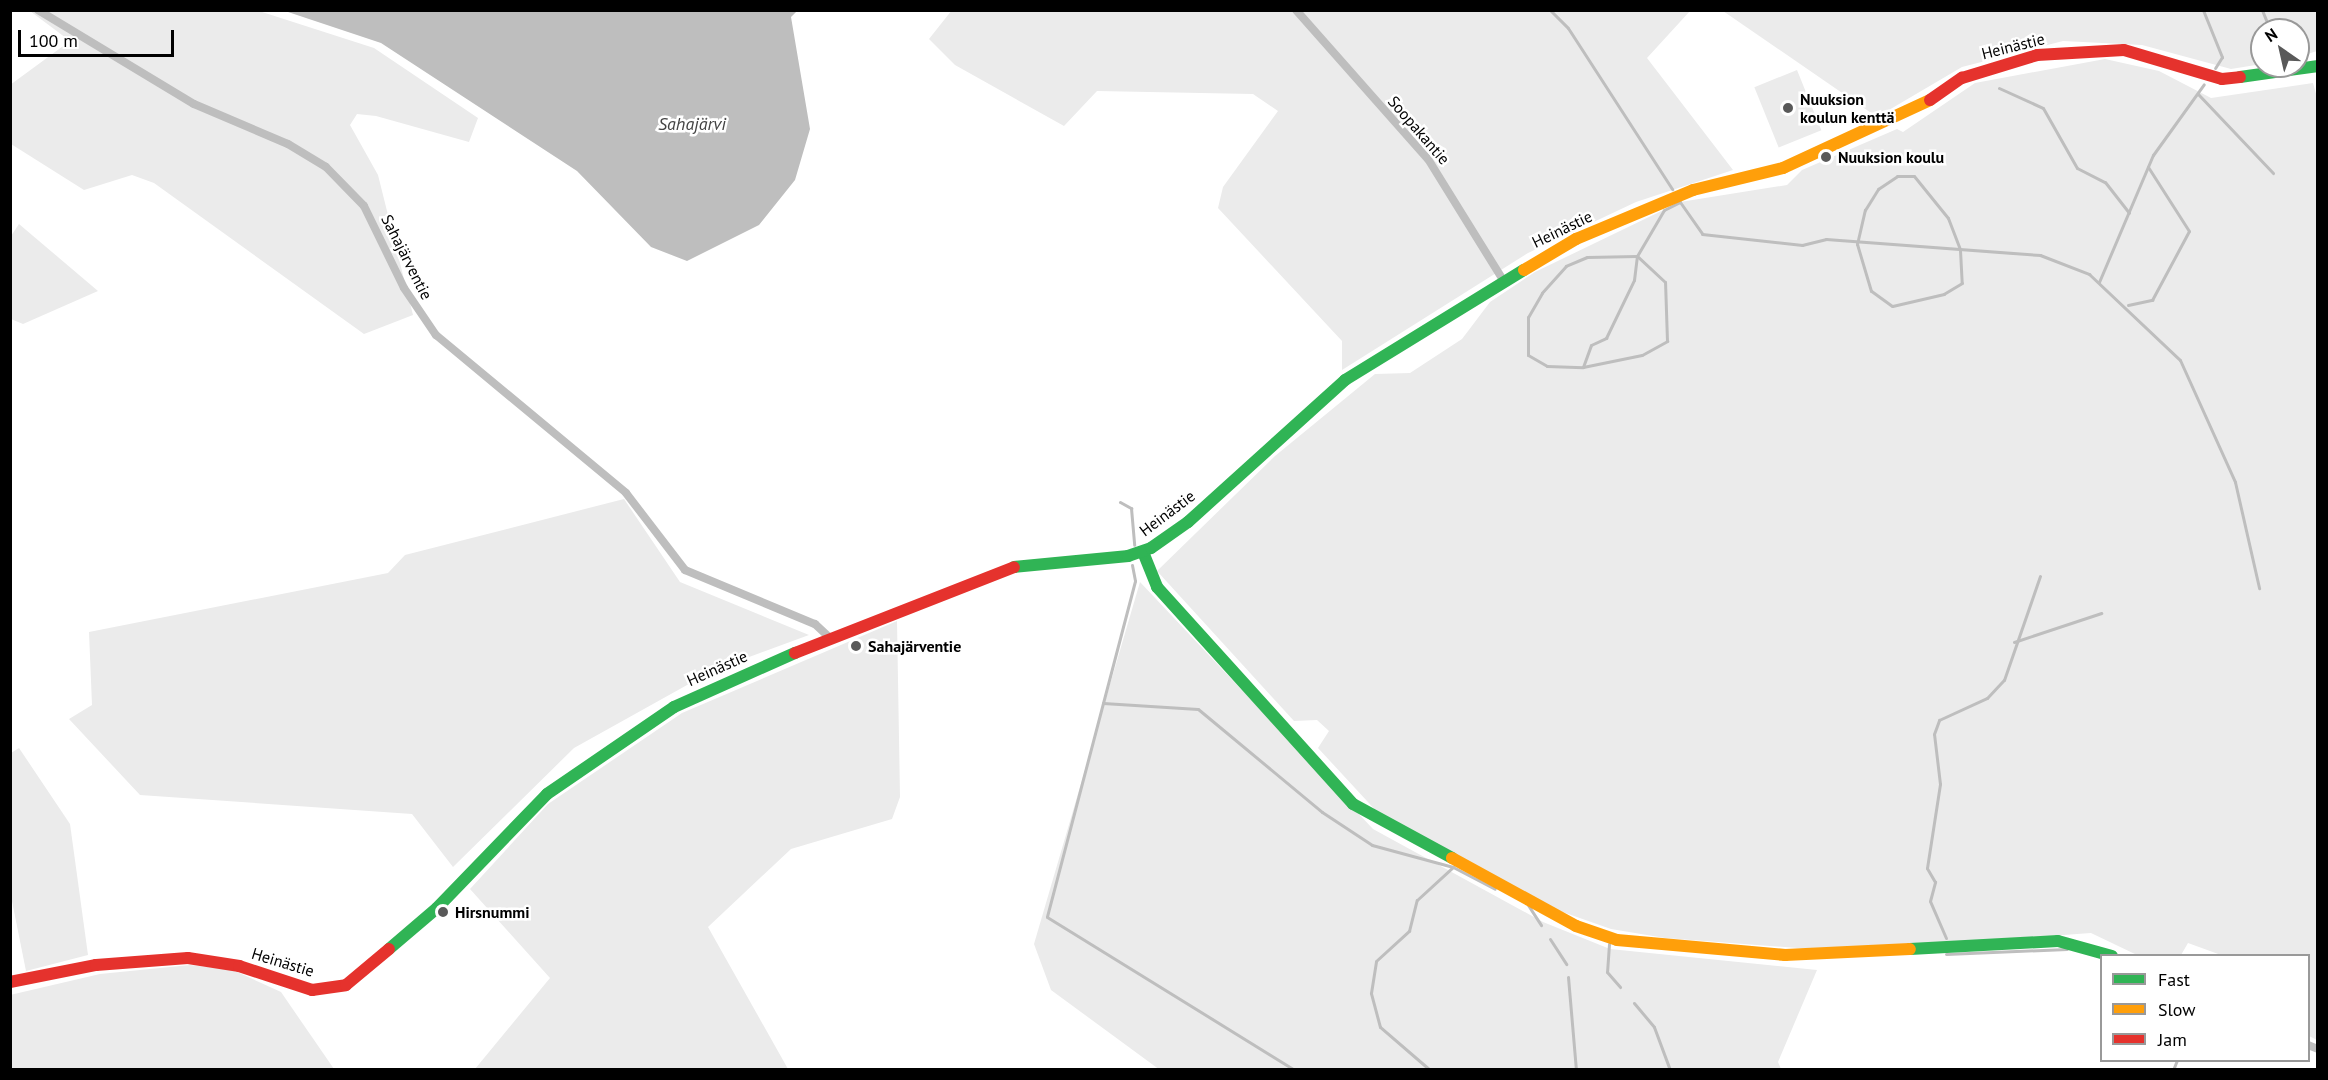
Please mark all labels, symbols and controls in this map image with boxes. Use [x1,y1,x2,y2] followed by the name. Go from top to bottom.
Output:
[21,18,177,56] scale bar
[2250,18,2310,78] north arrow
[2261,24,2281,46] text: N
[29,29,78,52] text: 100 m
[1979,29,2047,63] street label: Heinästie
[1800,89,1894,127] place label: Nuuksion koulun kenttä
[1384,92,1454,168] street label: Soopakantie
[1781,101,1795,115] marker: Nuuksion koulun kenttä
[658,113,726,135] water label: Sahajärvi
[1838,147,1944,167] place label: Nuuksion koulu
[1819,150,1833,164] marker: Nuuksion koulu
[1529,206,1595,252] street label: Heinästie
[377,211,437,303] street label: Sahajärventie
[1135,486,1199,540] street label: Heinästie
[868,636,961,656] place label: Sahajärventie
[849,639,863,653] marker: Sahajärventie
[684,646,750,690] street label: Heinästie
[455,902,529,922] place label: Hirsnummi
[436,905,450,919] marker: Hirsnummi
[249,943,317,981] street label: Heinästie
[2100,954,2310,1062] legend
[2158,968,2190,991] text: Fast
[2158,998,2196,1021] text: Slow
[2158,1028,2187,1051] text: Jam

